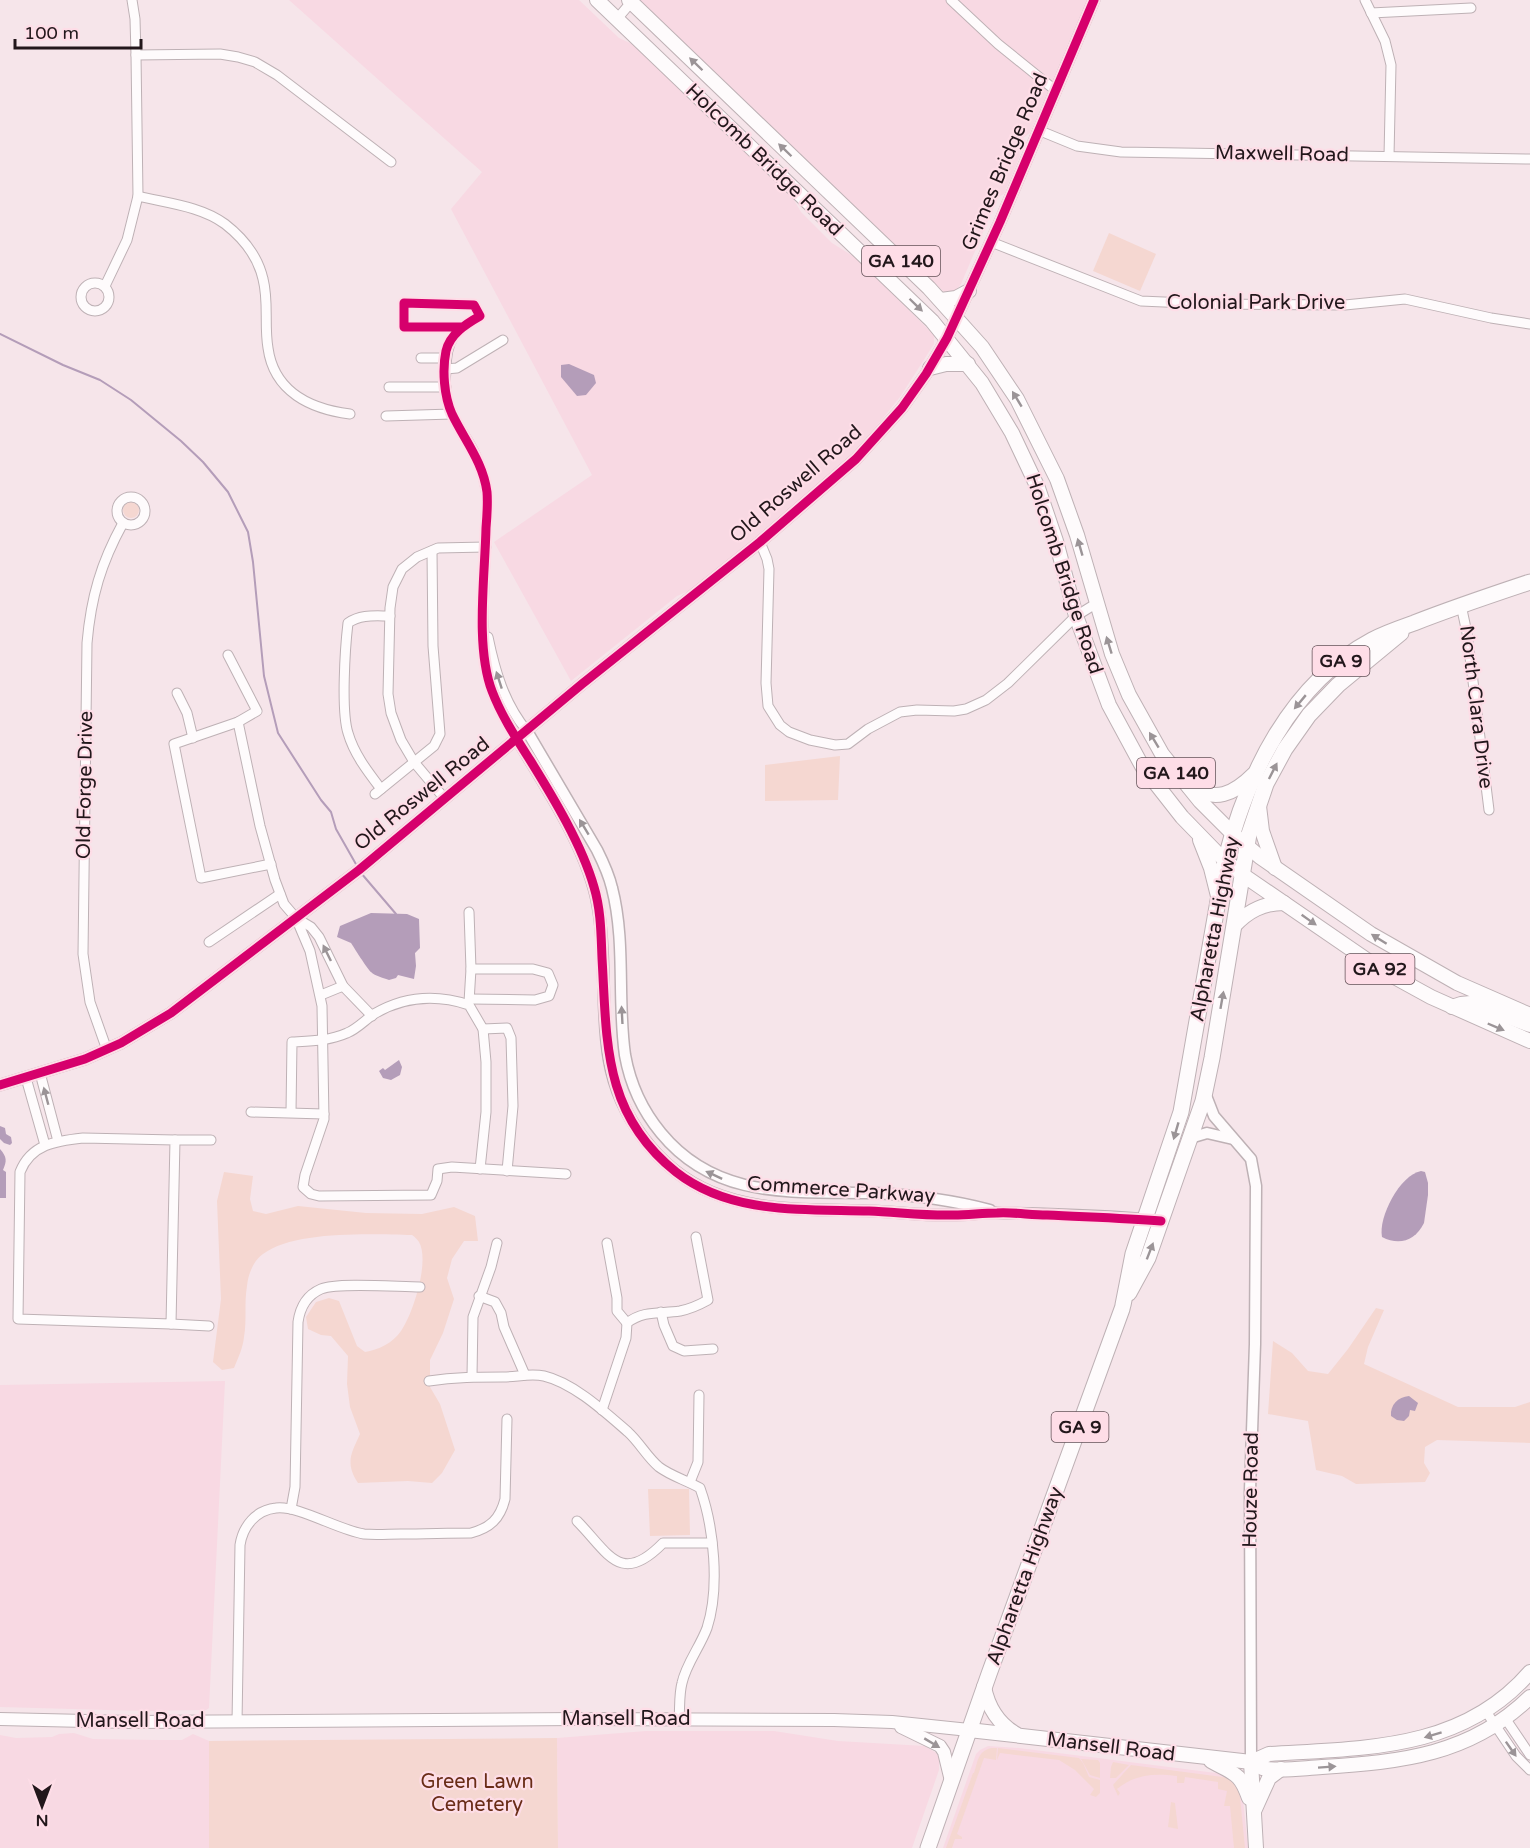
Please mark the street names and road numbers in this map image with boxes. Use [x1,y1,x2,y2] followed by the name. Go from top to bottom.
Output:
[957,70,1053,254] street label: Grimes Bridge Road
[680,79,848,241] street label: Holcomb Bridge Road
[1215,141,1349,167] street label: Maxwell Road
[862,246,940,276] road number: GA 140
[1167,291,1345,315] street label: Colonial Park Drive
[725,420,867,548] street label: Old Roswell Road
[1020,471,1108,677] street label: Holcomb Bridge Road
[1454,624,1498,790] street label: North Clara Drive
[1312,646,1370,676] road number: GA 9
[72,711,98,859] street label: Old Forge Drive
[349,732,495,856] street label: Old Roswell Road
[1137,758,1215,788] road number: GA 140
[1185,834,1245,1024] street label: Alpharetta Highway
[1346,954,1414,984] road number: GA 92
[746,1171,936,1209] street label: Commerce Parkway
[1052,1412,1108,1442] road number: GA 9
[1238,1432,1264,1548] street label: Houze Road
[982,1483,1069,1669] street label: Alpharetta Highway
[561,1707,691,1731] street label: Mansell Road
[75,1709,205,1733] street label: Mansell Road
[1045,1727,1177,1767] street label: Mansell Road

